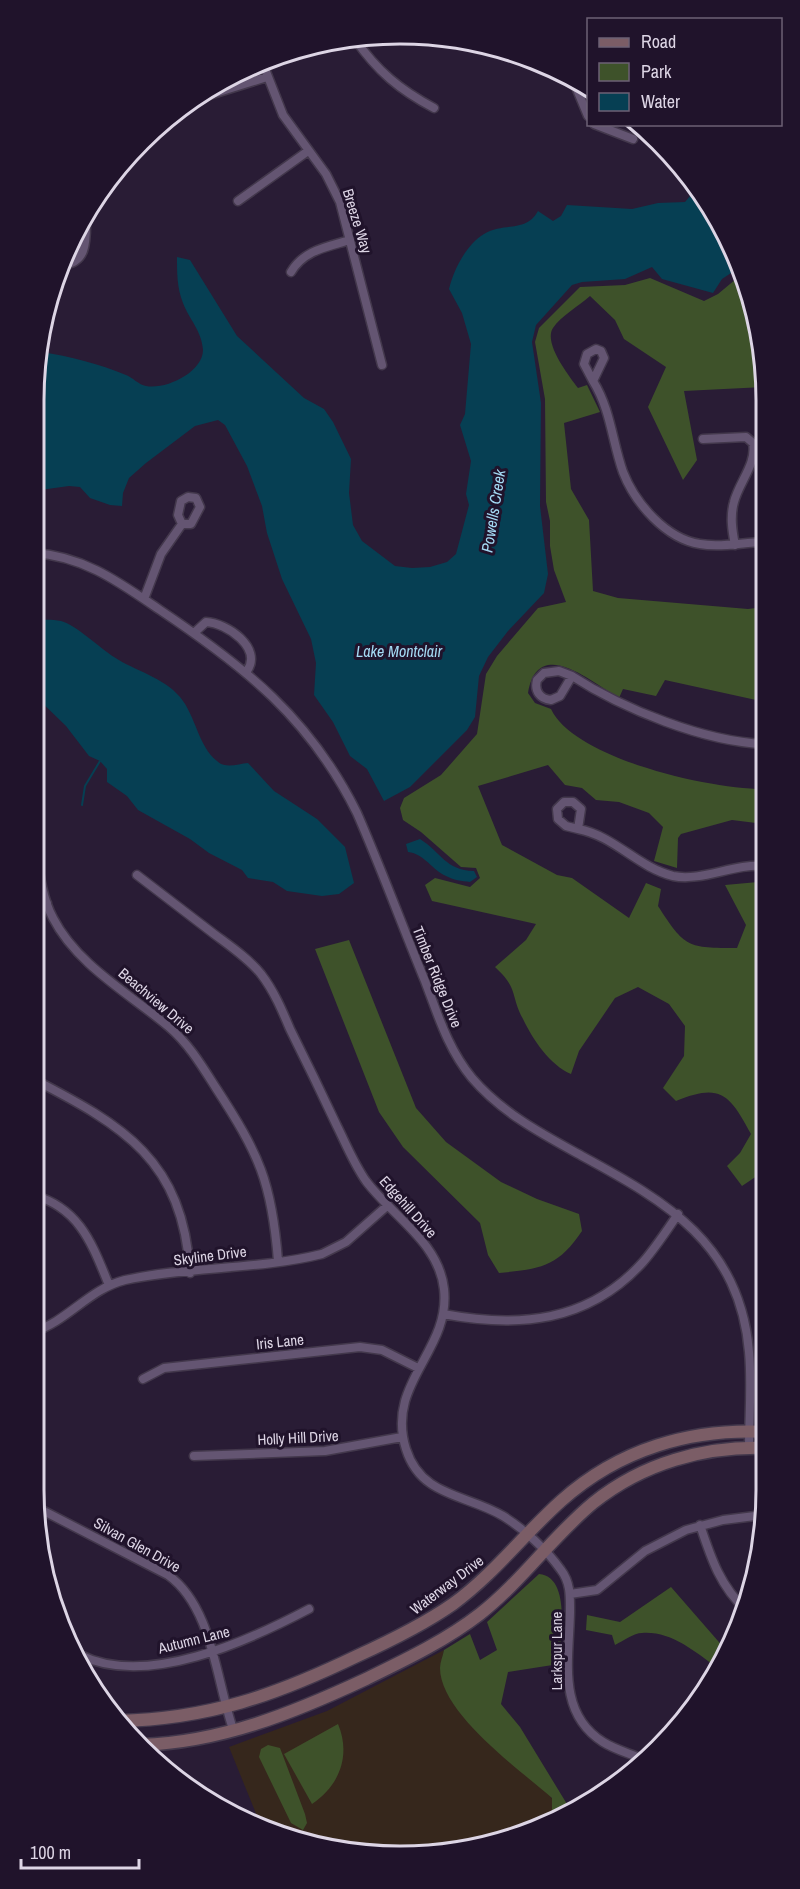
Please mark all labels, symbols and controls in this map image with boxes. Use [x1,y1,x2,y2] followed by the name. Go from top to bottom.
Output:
[587,18,782,126] legend
[641,29,676,54] text: Road
[641,59,672,84] text: Park
[641,89,680,114] text: Water
[338,186,377,257] street label: Breeze Way
[476,467,510,554] water label: Powells Creek
[356,640,443,662] water label: Lake Montclair
[408,923,467,1031] street label: Timber Ridge Drive
[114,963,199,1039] street label: Beachview Drive
[375,1171,442,1243] street label: Edgehill Drive
[172,1241,248,1270] street label: Skyline Drive
[255,1329,305,1354] street label: Iris Lane
[257,1425,339,1450] street label: Holly Hill Drive
[90,1512,185,1577] street label: Silvan Glen Drive
[406,1550,488,1619] street label: Waterway Drive
[546,1612,567,1690] street label: Larkspur Lane
[155,1620,232,1659] street label: Autumn Lane
[21,1832,140,1870] scale bar
[30,1840,71,1865] text: 100 m

